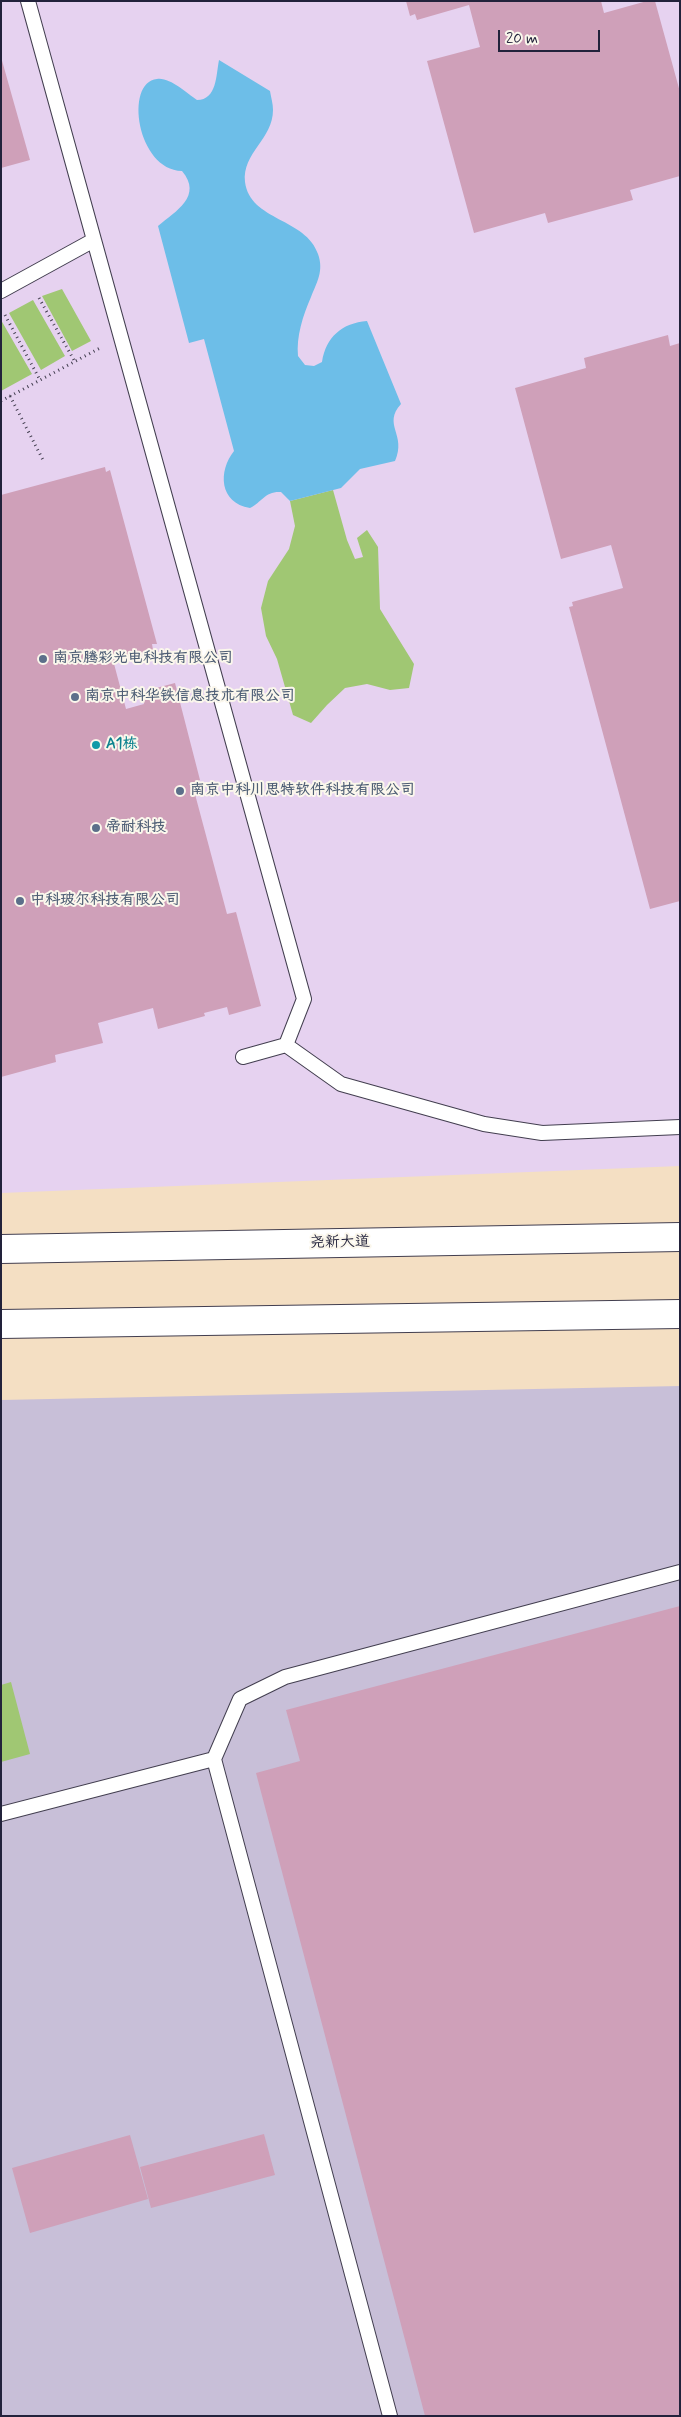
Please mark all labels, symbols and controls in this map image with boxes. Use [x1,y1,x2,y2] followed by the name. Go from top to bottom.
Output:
[501,20,604,52] scale bar
[506,29,538,49] text: 20 m
[53,650,233,668] place label: 南京腾彩光电科技有限公司
[37,653,49,665] marker: 南京腾彩光电科技有限公司
[85,688,295,706] place label: 南京中科华铁信息技术有限公司
[69,691,81,703] marker: 南京中科华铁信息技术有限公司
[106,736,138,754] place label: A1栋
[90,739,102,751] marker: A1栋
[190,782,415,800] place label: 南京中科川思特软件科技有限公司
[174,785,186,797] marker: 南京中科川思特软件科技有限公司
[106,819,166,837] place label: 帝耐科技
[90,822,102,834] marker: 帝耐科技
[30,892,180,910] place label: 中科玻尔科技有限公司
[14,895,26,907] marker: 中科玻尔科技有限公司
[310,1233,370,1253] street label: 尧新大道

